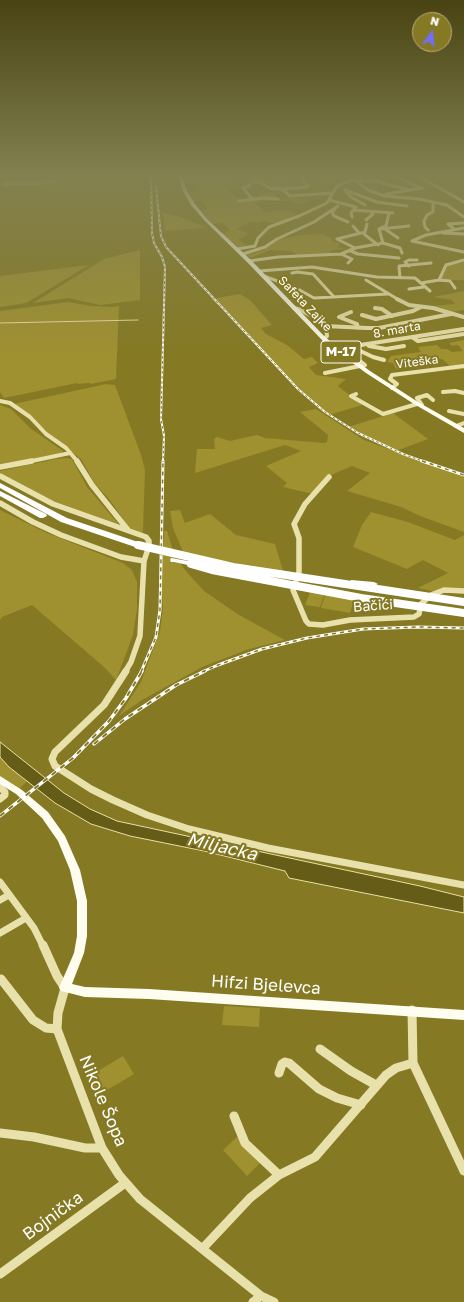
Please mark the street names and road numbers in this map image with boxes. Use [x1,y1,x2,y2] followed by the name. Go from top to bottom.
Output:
[275,273,335,335] street label: Safeta Zajke
[372,319,422,341] street label: 8. marta
[321,341,361,363] road number: M-17
[395,352,439,372] street label: Viteška
[352,596,394,616] street label: Bačići
[211,971,321,999] street label: Hifzi Bjelevca
[75,1052,131,1150] street label: Nikole Šopa
[19,1187,87,1245] street label: Bojnička

